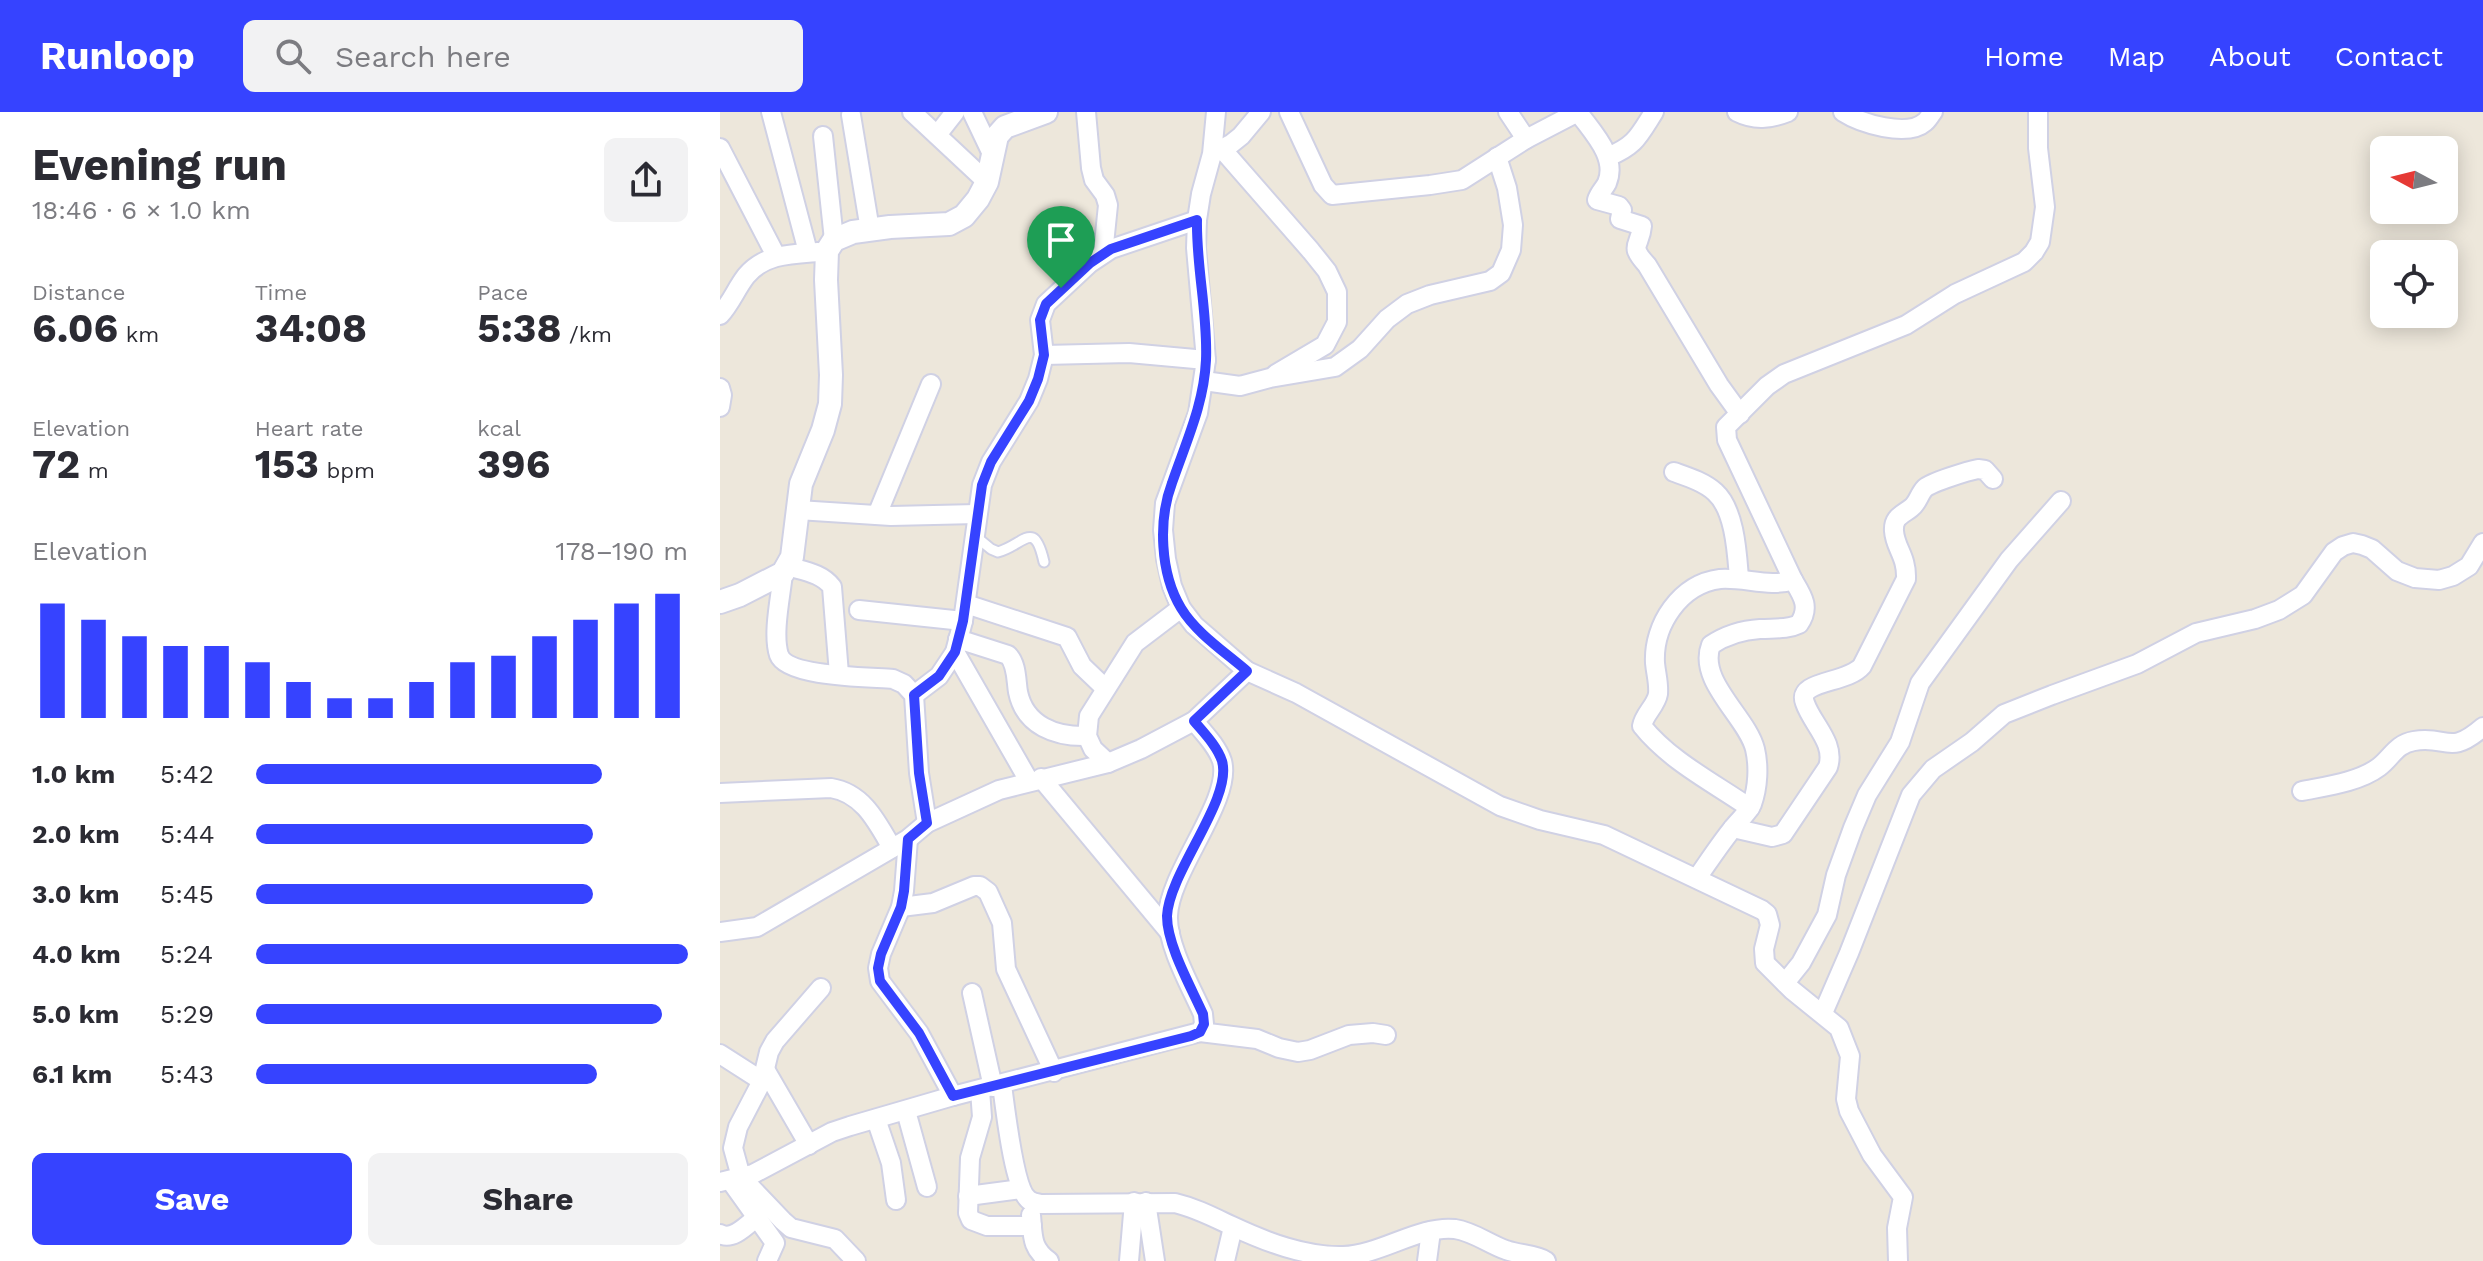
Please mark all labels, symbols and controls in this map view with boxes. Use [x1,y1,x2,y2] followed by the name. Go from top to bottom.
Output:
[243,20,803,92] search box
[40,34,195,78] text: Runloop
[271,34,315,78] icon: search
[335,39,511,74] text: Search here
[1984,40,2064,73] text: Home
[2108,40,2165,73] text: Map
[2209,40,2291,73] text: About
[2335,40,2443,73] text: Contact
[2370,136,2458,224] north arrow
[2370,136,2458,328] map controls
[604,138,688,222] button: share
[32,139,287,191] text: Evening run
[32,195,251,225] text: 18:46 · 6 × 1.0 km
[1027,206,1095,288] pin
[1039,218,1083,262] icon: arrive
[2370,240,2458,328] button: locate
[32,280,126,305] text: Distance
[255,280,307,305] text: Time
[477,280,528,305] text: Pace
[32,305,118,352] text: 6.06
[255,305,367,352] text: 34:08
[477,305,562,352] text: 5:38
[118,322,159,347] text: km
[562,322,612,347] text: /km
[32,416,130,441] text: Elevation
[255,416,363,441] text: Heart rate
[477,416,521,441] text: kcal
[32,441,80,488] text: 72
[255,441,319,488] text: 153
[477,441,550,488] text: 396
[80,458,109,483] text: m
[319,458,375,483] text: bpm
[32,536,148,566] text: Elevation
[556,536,688,566] text: 178–190 m
[32,759,115,789] text: 1.0 km
[160,759,214,789] text: 5:42
[32,819,120,849] text: 2.0 km
[160,819,215,849] text: 5:44
[32,879,120,909] text: 3.0 km
[160,879,214,909] text: 5:45
[32,939,121,969] text: 4.0 km
[160,939,213,969] text: 5:24
[32,999,119,1029] text: 5.0 km
[160,999,214,1029] text: 5:29
[32,1059,112,1089] text: 6.1 km
[160,1059,214,1089] text: 5:43
[32,1153,352,1245] button: Save
[368,1153,688,1245] button: Share

